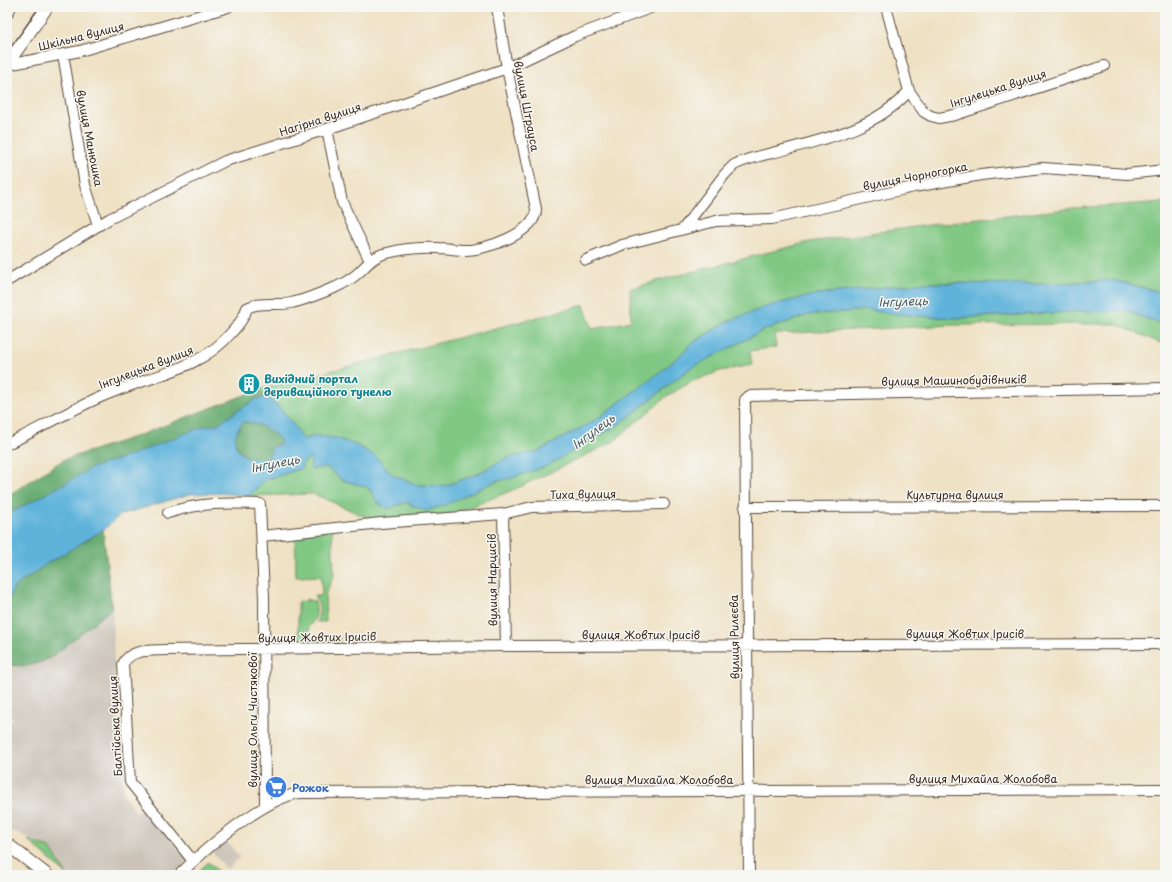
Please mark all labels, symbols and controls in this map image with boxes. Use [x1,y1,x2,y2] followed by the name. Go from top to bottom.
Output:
[36,17,126,55] street label: Шкільна вулиця
[510,59,544,153] street label: вулиця Штрауса
[948,64,1048,112] street label: Інгулецька вулиця
[72,88,108,188] street label: вулиця Манюшка
[277,98,363,140] street label: Нагірна вулиця
[861,157,969,194] street label: вулиця Чорногорка
[878,291,929,311] water label: Інгулець
[96,341,196,393] street label: Інгулецька вулиця
[264,370,392,400] place label: Вихідний портал дериваційного тунелю
[881,370,1027,390] street label: вулиця Машинобудівників
[236,371,262,397] building icon: Вихідний портал дериваційного тунелю
[568,408,619,453] water label: Інгулець
[249,449,302,477] water label: Інгулець
[550,485,616,503] street label: Тиха вулиця
[906,486,1004,503] street label: Культурна вулиця
[483,533,501,627] street label: вулиця Нарцисів
[725,594,743,680] street label: вулиця Рилєєва
[906,625,1024,642] street label: вулиця Жовтих Ірисів
[582,626,700,643] street label: вулиця Жовтих Ірисів
[258,627,376,647] street label: вулиця Жовтих Ірисів
[244,651,261,788] street label: вулиця Ольги Чистякової
[104,675,126,777] street label: Балтійська вулиця
[909,770,1057,787] street label: вулиця Михайла Жолобова
[585,771,733,788] street label: вулиця Михайла Жолобова
[263,774,289,800] supermarket icon: Рожок
[292,779,330,796] place label: Рожок

